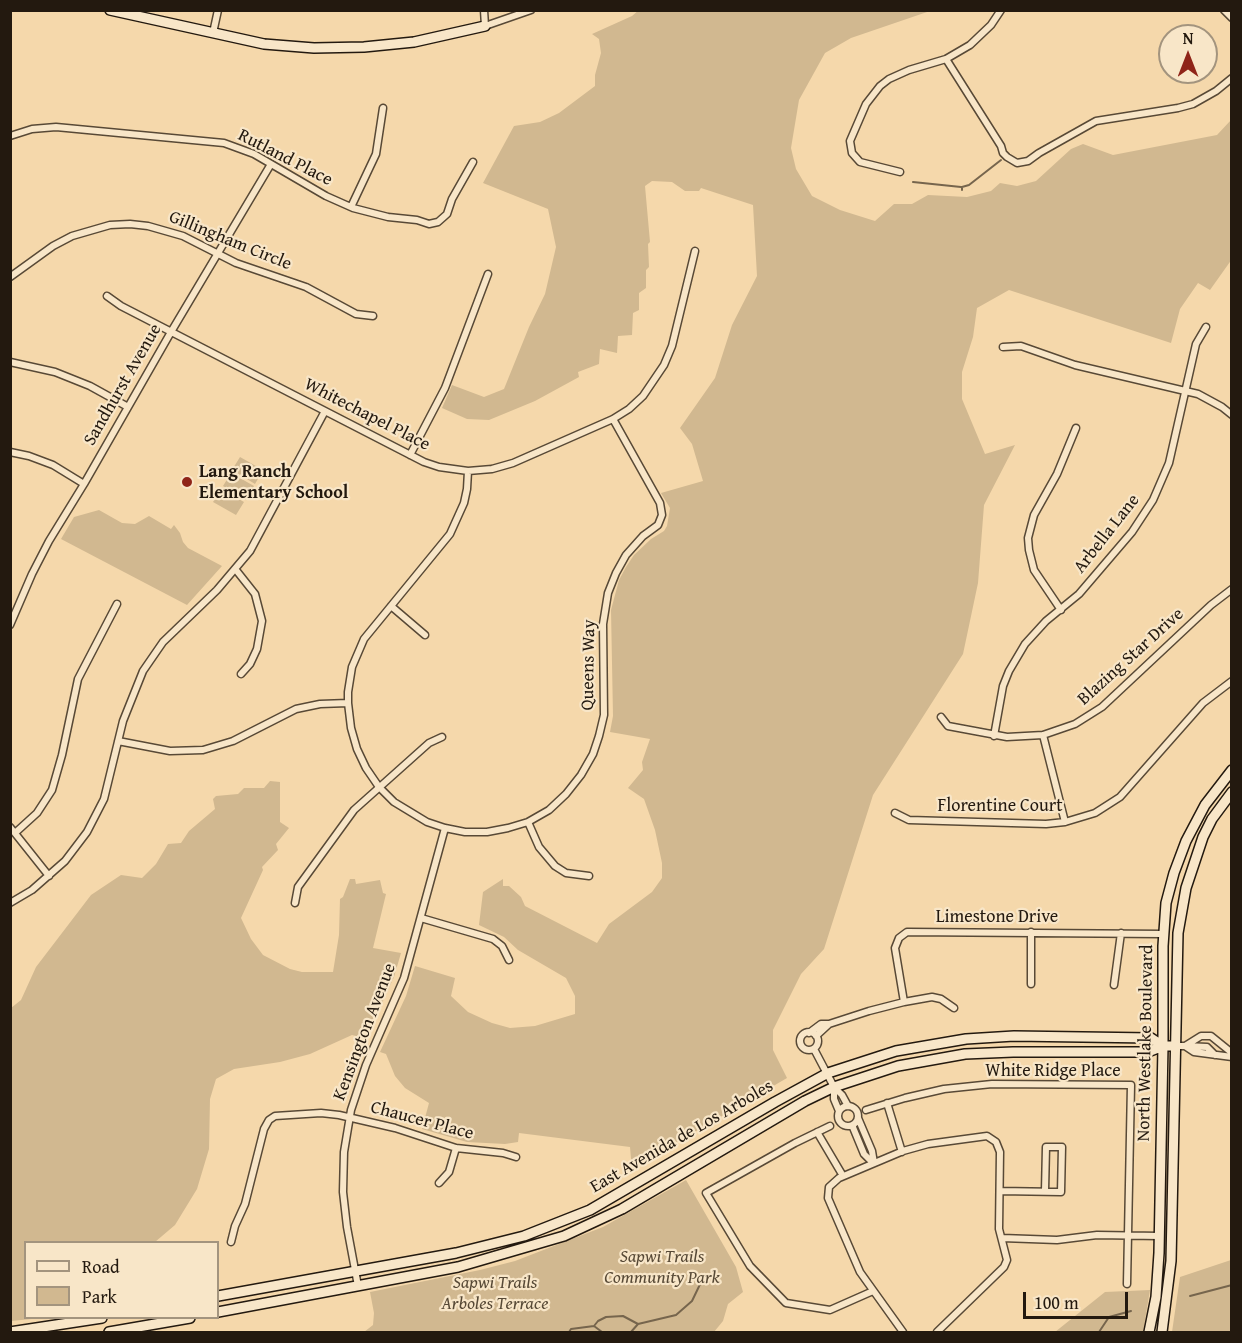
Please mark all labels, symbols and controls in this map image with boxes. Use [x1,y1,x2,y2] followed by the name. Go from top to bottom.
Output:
[1158,24,1218,84] north arrow
[1183,26,1193,50] text: N
[234,125,336,191] street label: Rutland Place
[166,207,294,275] street label: Gillingham Circle
[79,320,167,450] street label: Sandhurst Avenue
[300,374,434,456] street label: Whitechapel Place
[199,461,348,504] place label: Lang Ranch Elementary School
[180,475,194,489] marker: Lang Ranch Elementary School
[1069,490,1145,578] street label: Arbella Lane
[1074,604,1188,710] street label: Blazing Star Drive
[577,619,601,711] street label: Queens Way
[937,795,1063,817] street label: Florentine Court
[936,906,1058,928] street label: Limestone Drive
[1133,944,1159,1142] street label: North Westlake Boulevard
[329,960,401,1104] street label: Kensington Avenue
[985,1060,1121,1082] street label: White Ridge Place
[587,1076,777,1198] street label: East Avenida de Los Arboles
[368,1097,476,1145] street label: Chaucer Place
[24,1241,219,1319] legend
[604,1246,720,1288] park label: Sapwi Trails Community Park
[82,1253,120,1280] text: Road
[442,1272,548,1314] park label: Sapwi Trails Arboles Terrace
[1026,1280,1131,1318] scale bar
[82,1283,117,1310] text: Park
[1034,1289,1079,1316] text: 100 m

